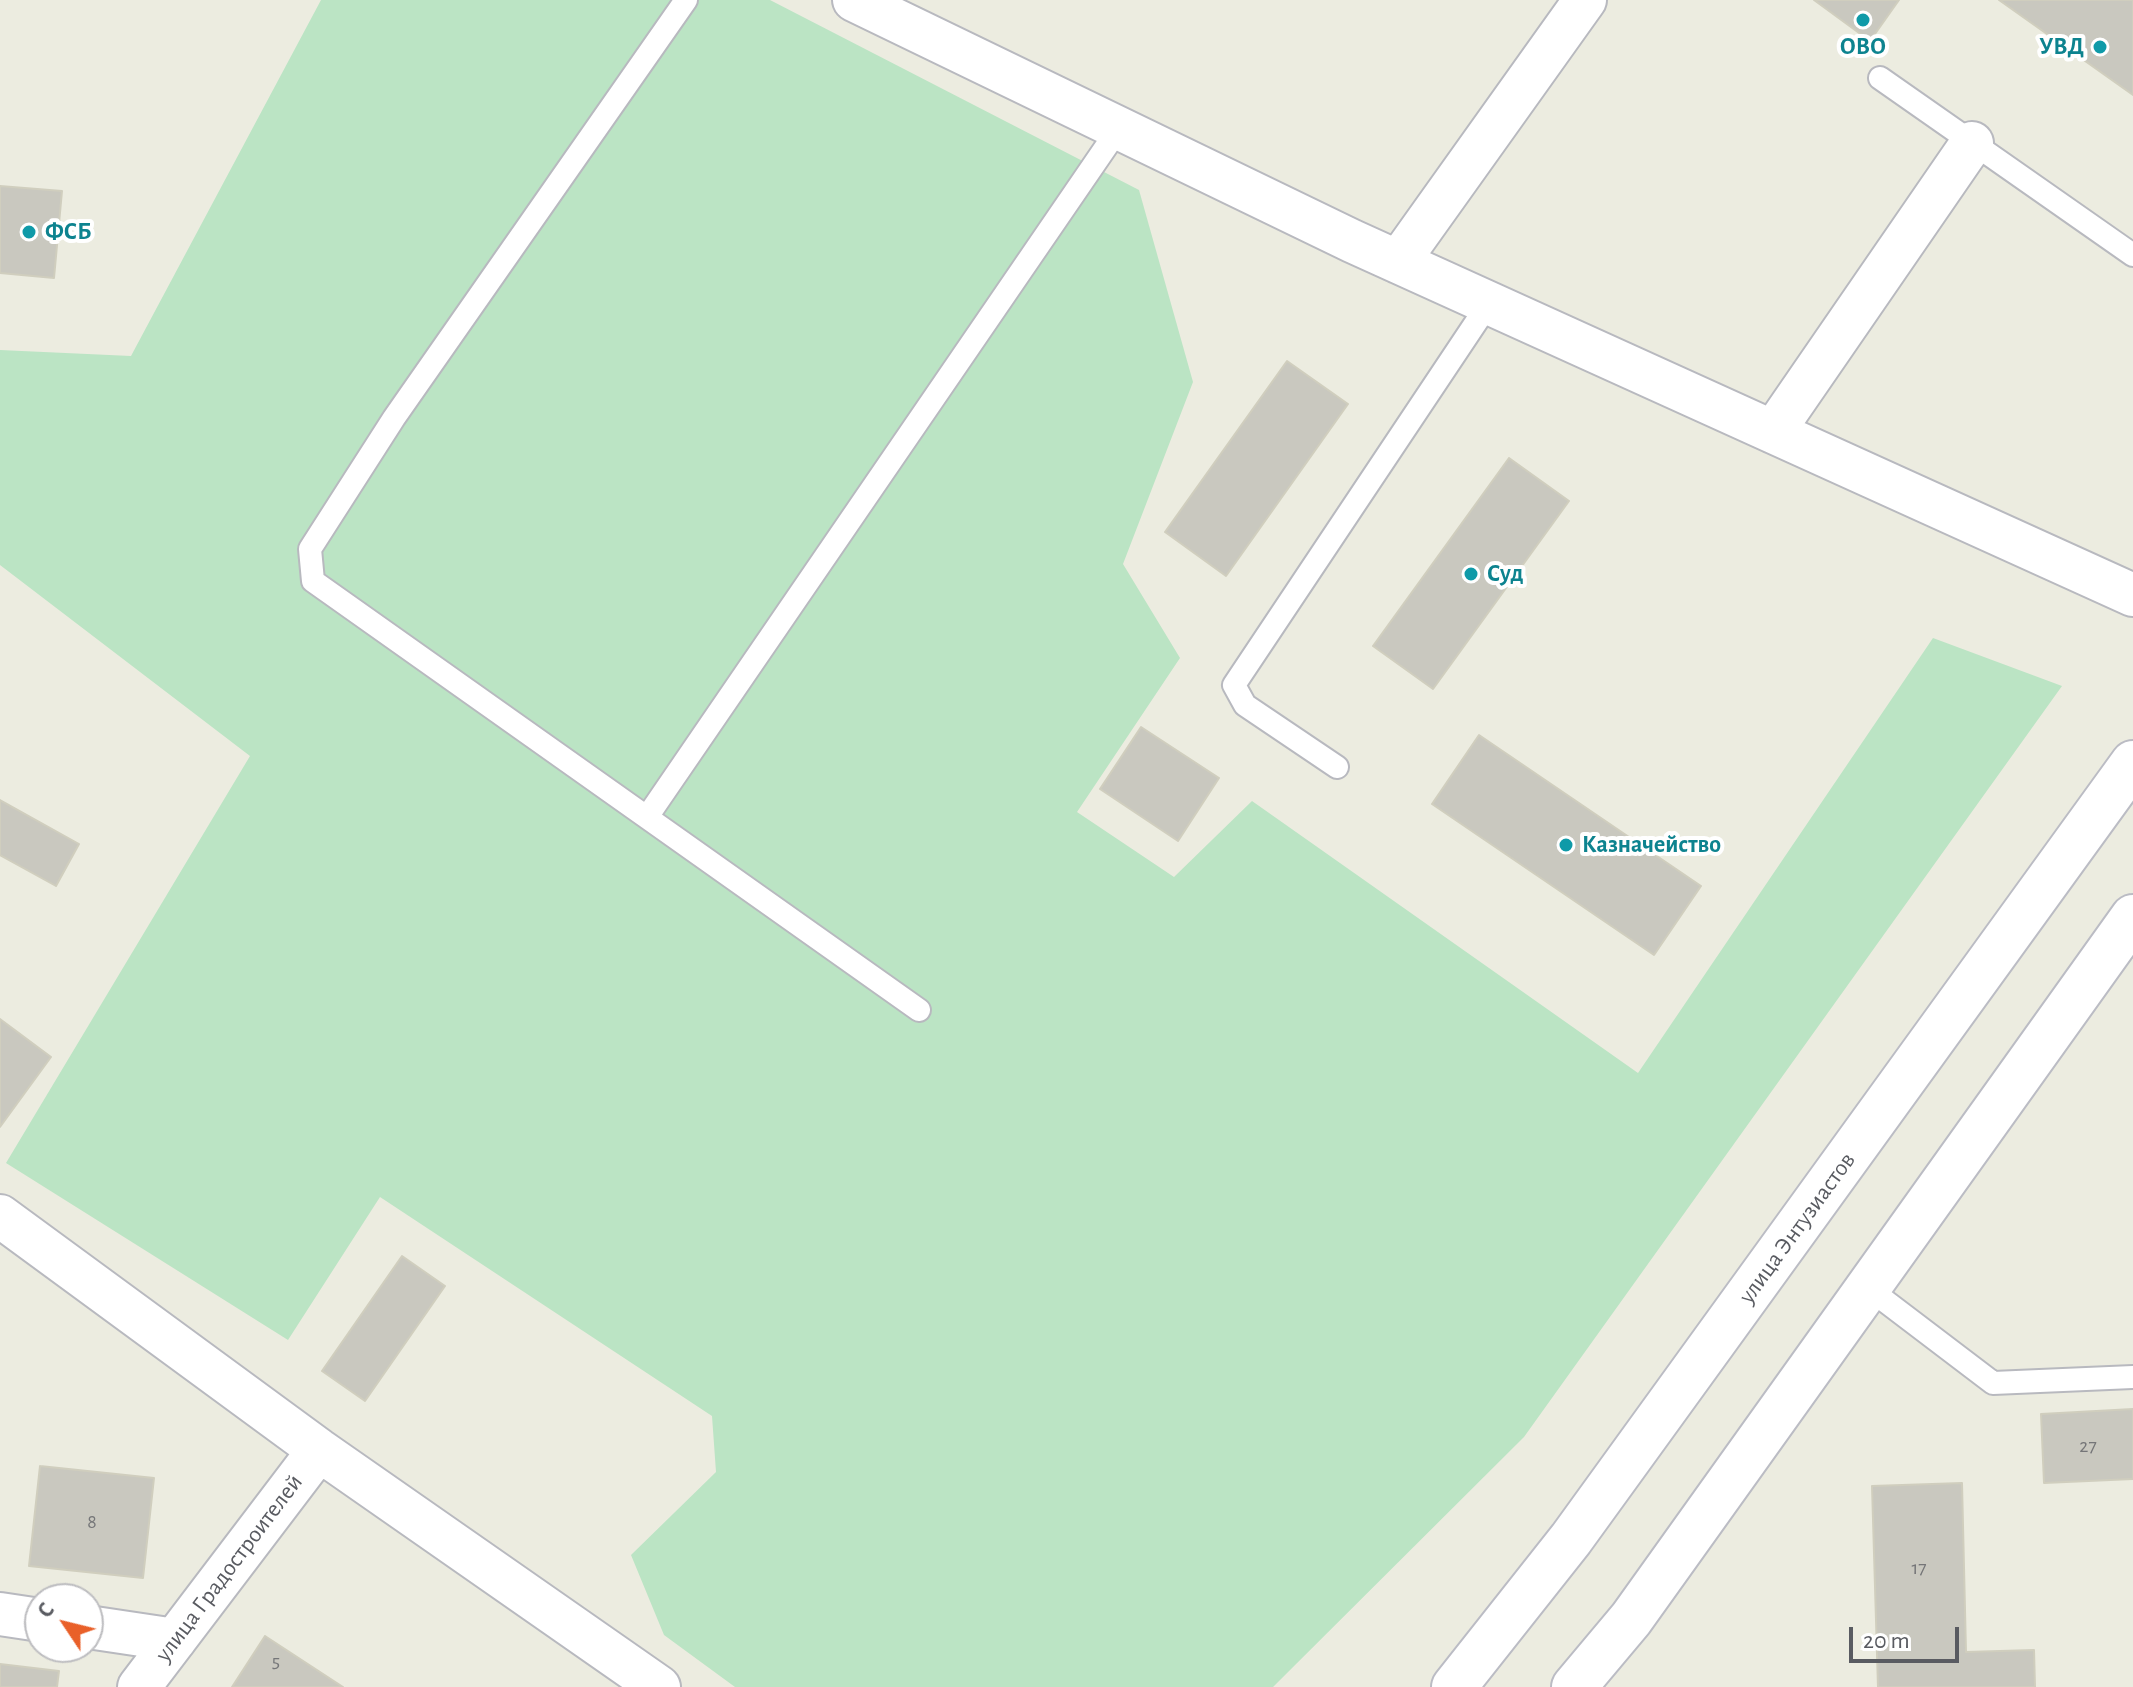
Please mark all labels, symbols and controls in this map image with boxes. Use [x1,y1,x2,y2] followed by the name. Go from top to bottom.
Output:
[1854,11,1872,29] marker: ОВО
[1840,33,1886,61] place label: ОВО
[2039,33,2084,61] place label: УВД
[2091,38,2109,56] marker: УВД
[45,218,92,246] place label: ФСБ
[20,223,38,241] marker: ФСБ
[1487,560,1523,588] place label: Суд
[1462,565,1480,583] marker: Суд
[1582,831,1721,859] place label: Казначейство
[1557,836,1575,854] marker: Казначейство
[1732,1147,1862,1309] street label: улица Энтузиастов
[2079,1434,2097,1458] house number: 27
[149,1469,309,1667] street label: улица Градостроителей
[87,1510,97,1534] house number: 8
[1911,1556,1927,1580] house number: 17
[24,1583,104,1663] north arrow
[33,1599,58,1622] text: С
[1853,1611,1963,1661] scale bar
[1863,1629,1910,1653] text: 20 m
[272,1649,280,1673] house number: 5

